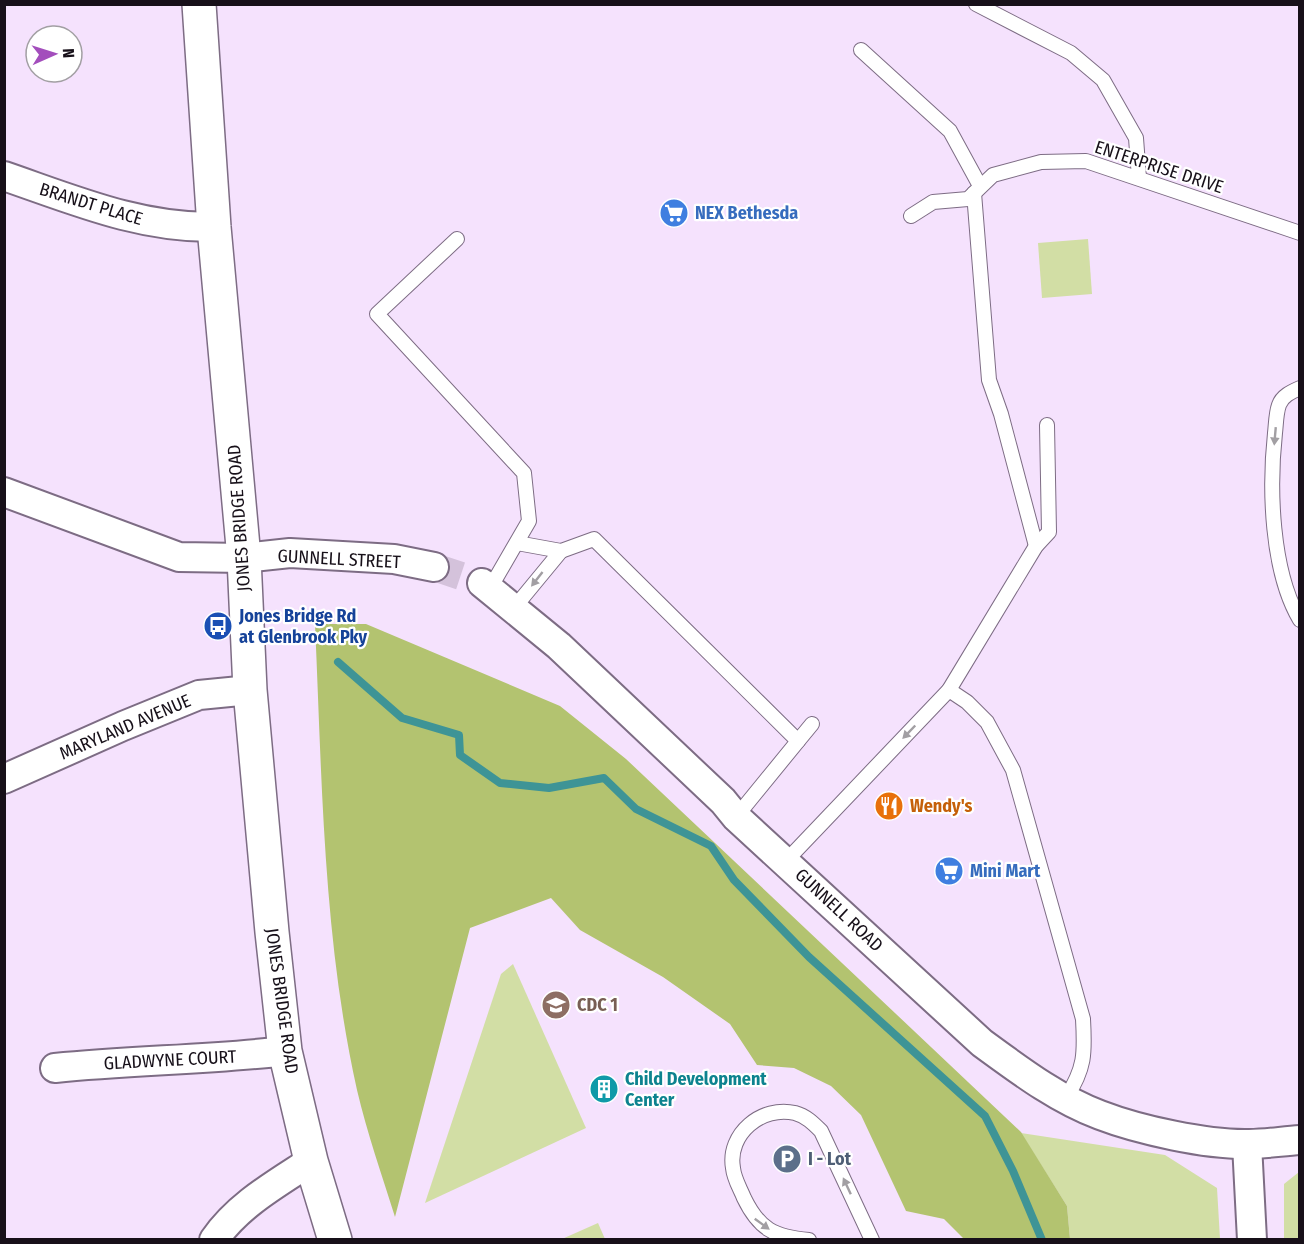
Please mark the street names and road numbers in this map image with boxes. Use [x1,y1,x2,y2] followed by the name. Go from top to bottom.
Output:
[1092,136,1226,198] street label: ENTERPRISE DRIVE
[37,178,145,230] street label: BRANDT PLACE
[223,444,255,592] street label: JONES BRIDGE ROAD
[277,545,402,573] street label: GUNNELL STREET
[56,689,194,765] street label: MARYLAND AVENUE
[791,864,887,956] street label: GUNNELL ROAD
[261,927,303,1075] street label: JONES BRIDGE ROAD
[103,1046,238,1074] street label: GLADWYNE COURT

